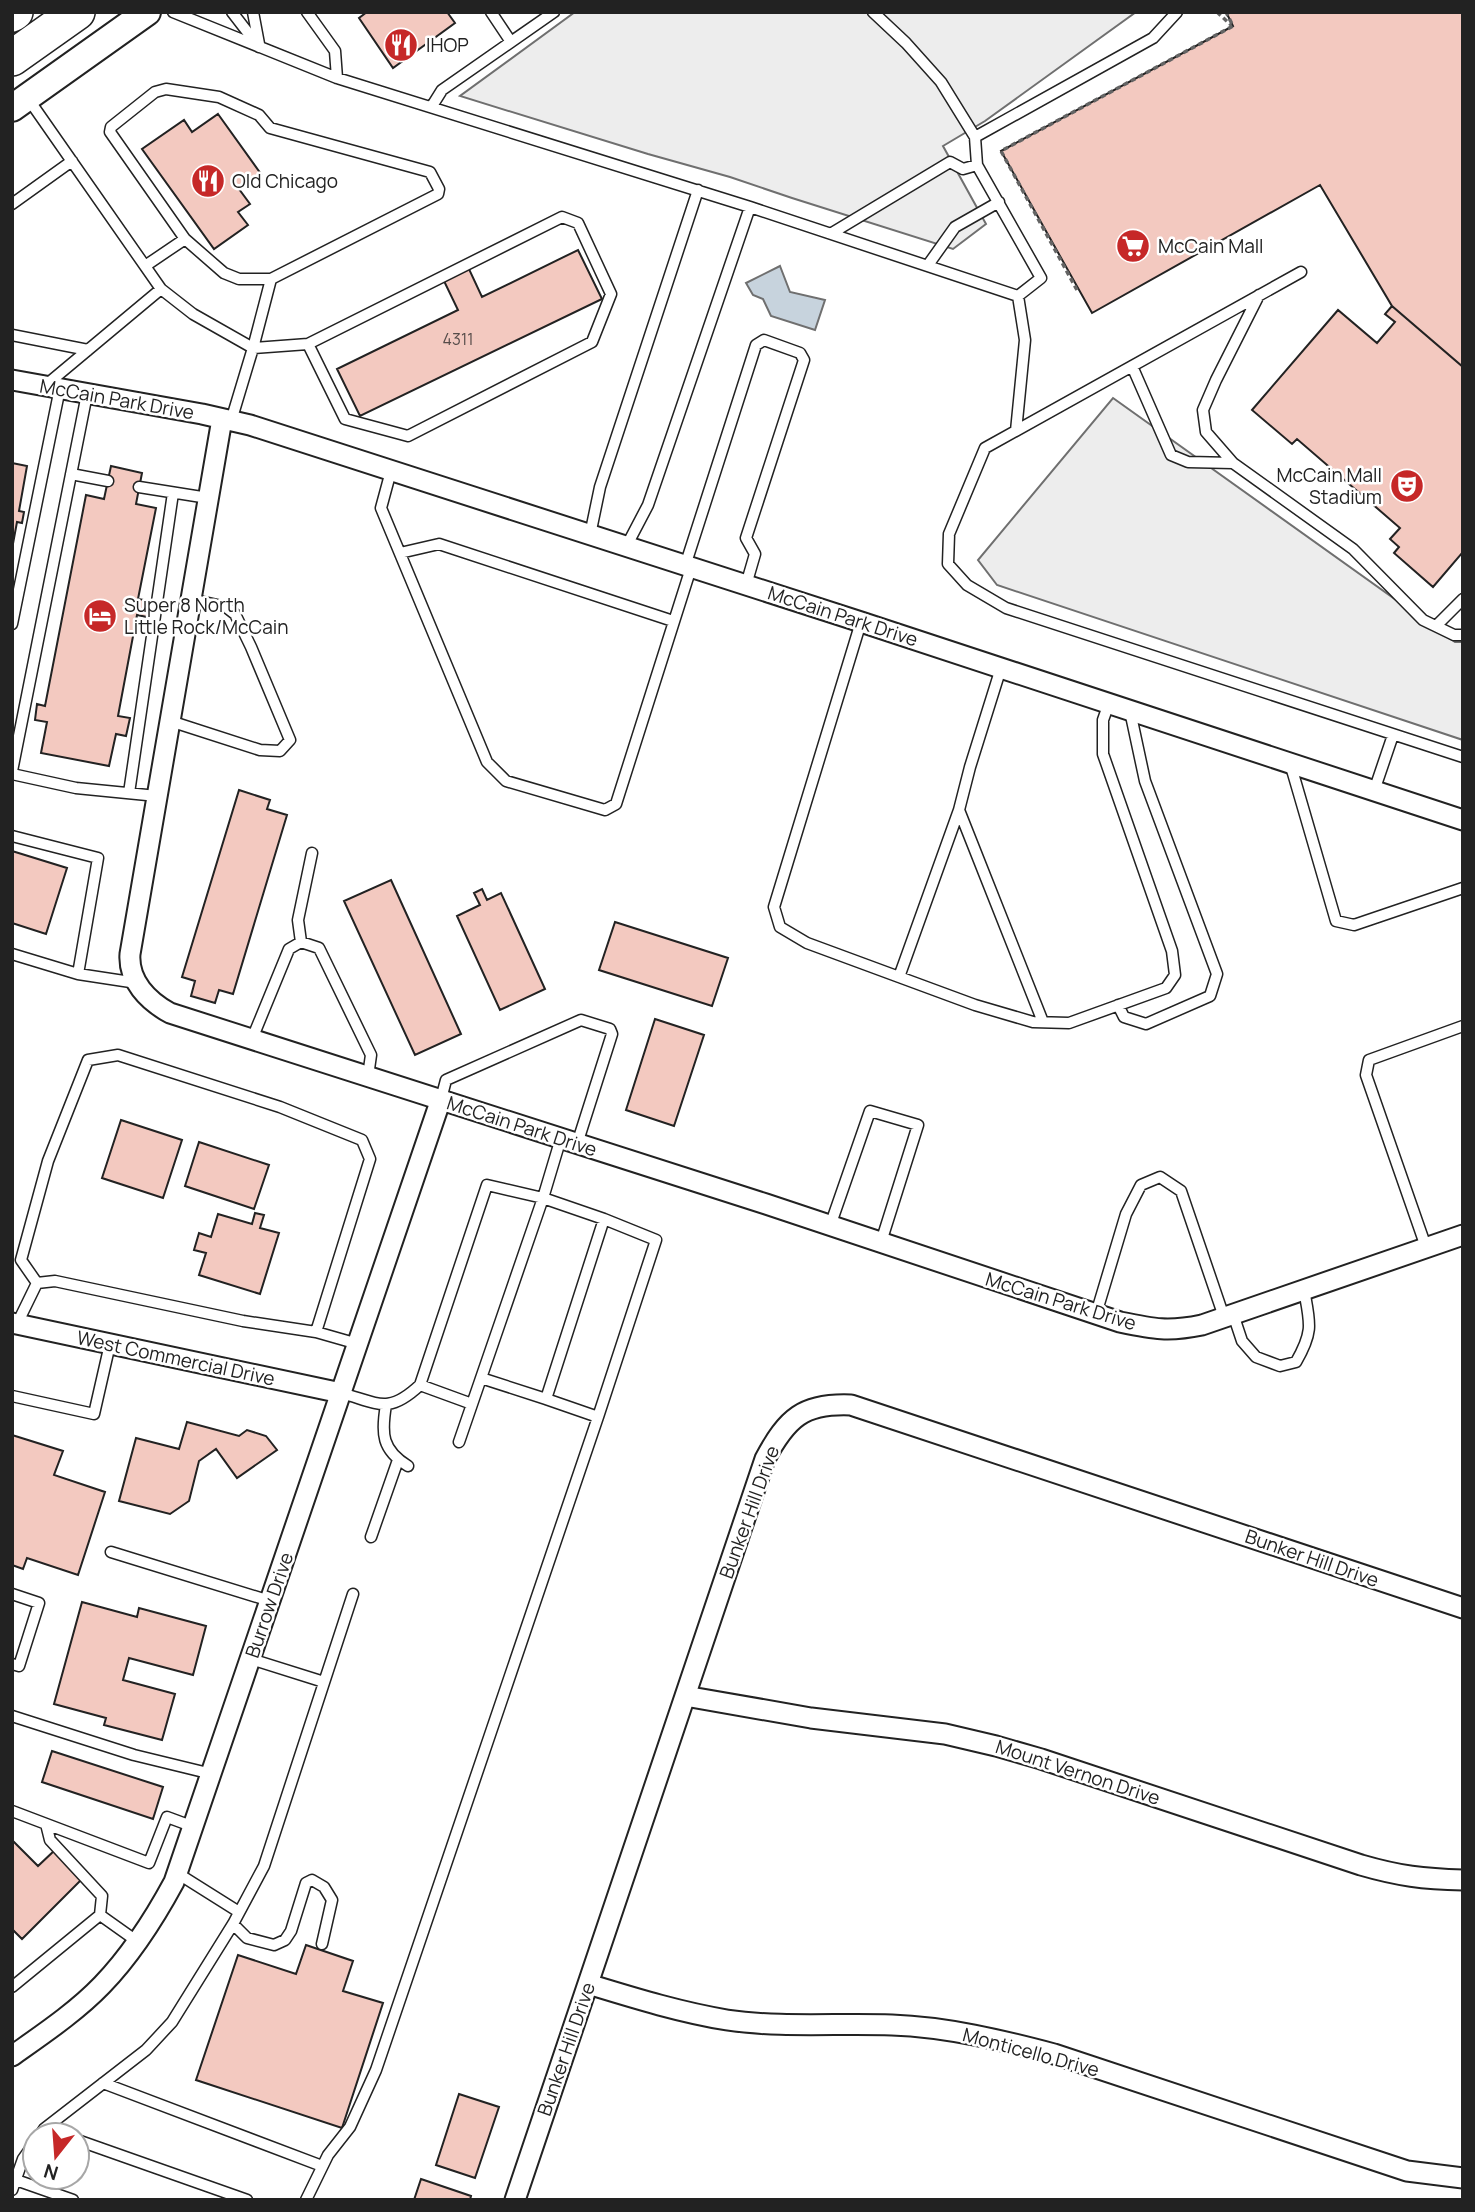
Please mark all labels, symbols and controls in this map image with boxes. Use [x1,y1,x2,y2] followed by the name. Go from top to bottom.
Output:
[382,26,420,64] restaurant icon: IHOP
[426,32,469,58] place label: IHOP
[189,162,227,200] restaurant icon: Old Chicago
[232,168,338,194] place label: Old Chicago
[1114,227,1152,265] supermarket icon: McCain Mall
[1158,233,1264,259] place label: McCain Mall
[443,328,473,350] house number: 4311
[38,373,196,425] street label: McCain Park Drive
[1276,462,1382,510] place label: McCain Mall Stadium
[1388,467,1426,505] theatre icon: McCain Mall Stadium
[765,579,921,653] street label: McCain Park Drive
[124,592,288,640] place label: Super 8 North Little Rock/McCain
[81,597,119,635] hotel icon: Super 8 North Little Rock/McCain
[444,1089,600,1163] street label: McCain Park Drive
[982,1266,1140,1336] street label: McCain Park Drive
[75,1324,277,1392] street label: West Commercial Drive
[713,1442,785,1582] street label: Bunker Hill Drive
[1242,1523,1382,1593] street label: Bunker Hill Drive
[239,1549,299,1661] street label: Burrow Drive
[992,1733,1164,1811] street label: Mount Vernon Drive
[531,1979,601,2119] street label: Bunker Hill Drive
[960,2021,1102,2083] street label: Monticello Drive
[21,2121,91,2191] north arrow
[41,2158,61,2187] text: N

